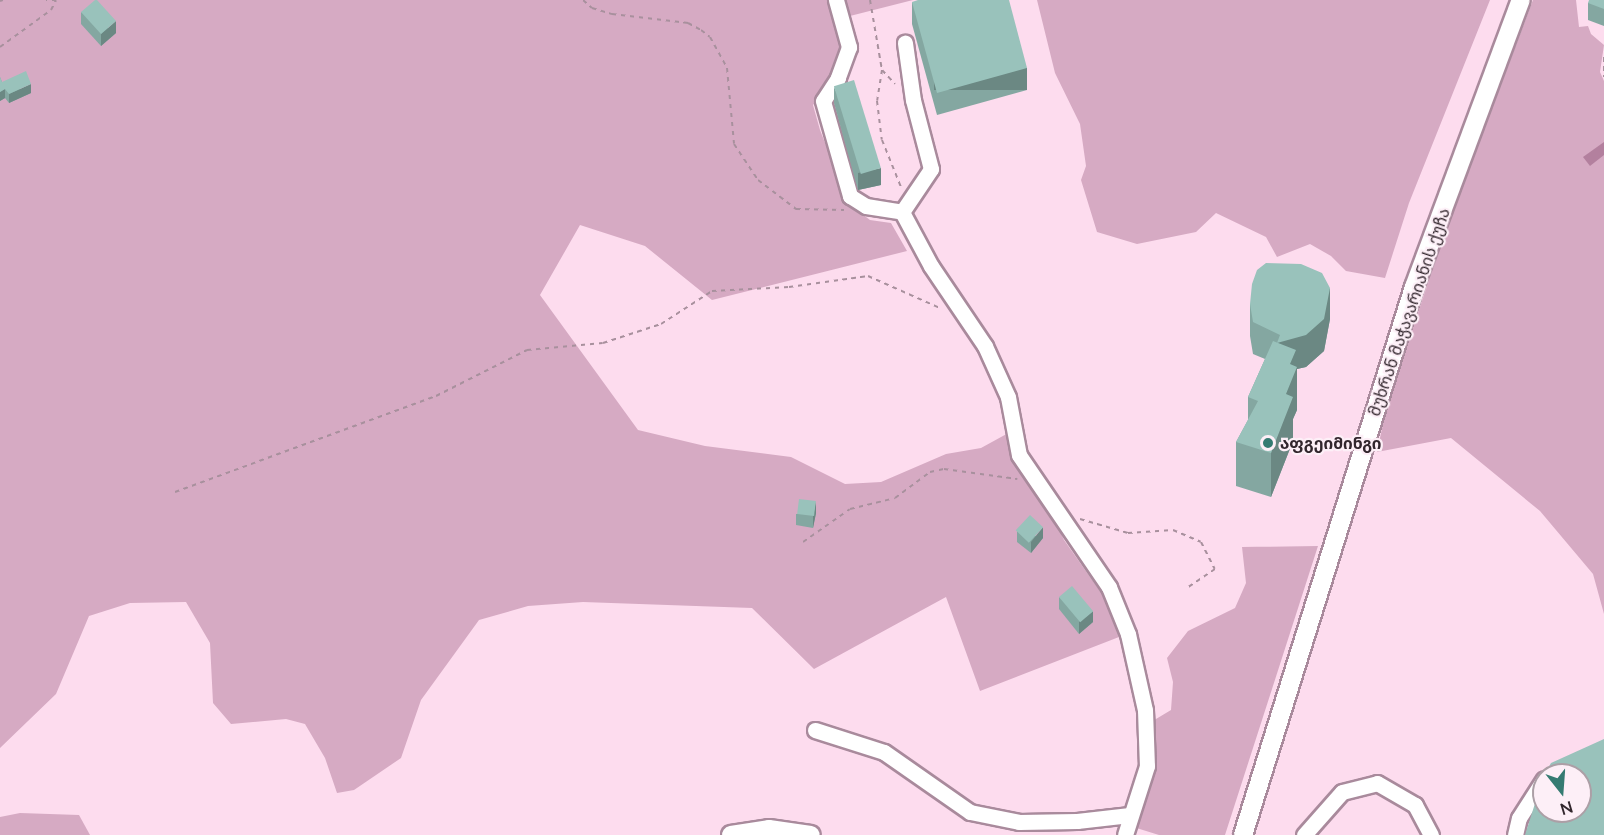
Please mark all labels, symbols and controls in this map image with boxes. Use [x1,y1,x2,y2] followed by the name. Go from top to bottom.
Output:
[1364,205,1454,419] street label: მუხრან მაჭავარიანის ქუჩა
[1280,433,1381,453] place label: აფგეიმინგი
[1261,436,1275,450] marker: აფგეიმინგი
[1532,763,1592,823] north arrow
[1558,798,1576,820] text: N

